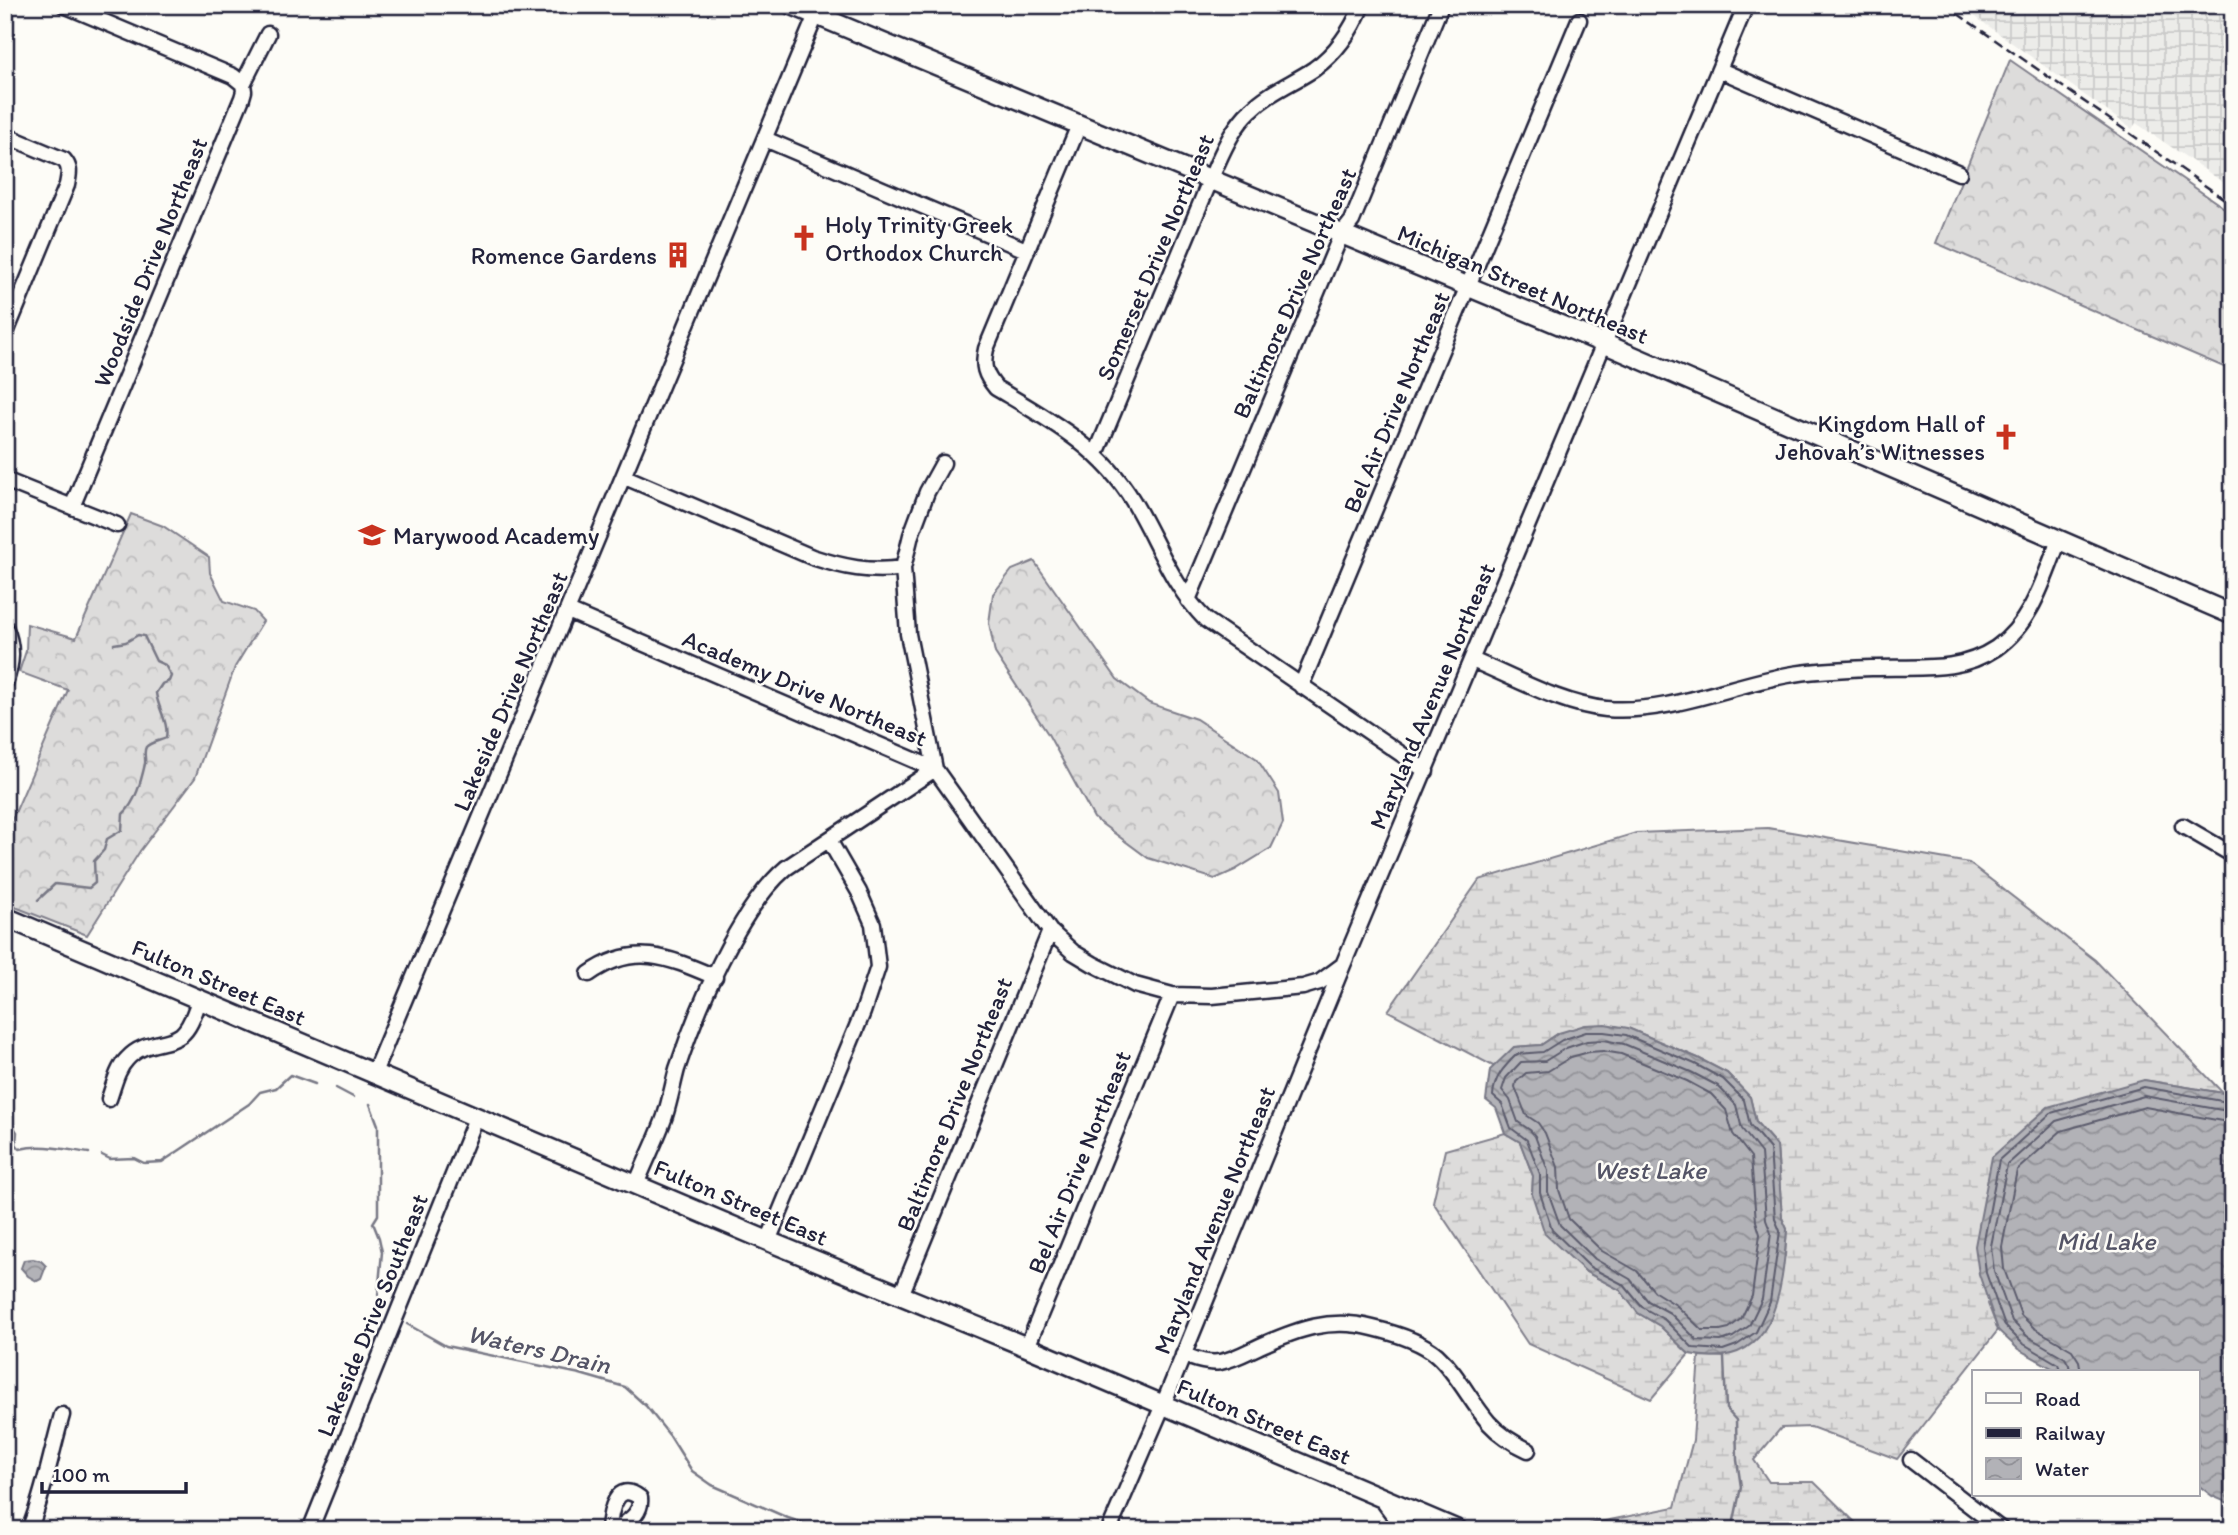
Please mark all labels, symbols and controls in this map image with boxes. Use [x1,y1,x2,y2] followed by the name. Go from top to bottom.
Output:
[1090,129,1220,385] street label: Somerset Drive Northeast
[87,133,213,391] street label: Woodside Drive Northeast
[1226,163,1362,423] street label: Baltimore Drive Northeast
[825,210,1013,267] place label: Holy Trinity Greek Orthodox Church
[1393,218,1653,350] street label: Michigan Street Northeast
[789,223,819,253] church icon: Holy Trinity Greek Orthodox Church
[663,240,693,270] building icon: Romence Gardens
[471,241,657,270] place label: Romence Gardens
[1336,287,1456,517] street label: Bel Air Drive Northeast
[1775,409,1986,466] place label: Kingdom Hall of Jehovah’s Witnesses
[1991,422,2021,452] church icon: Kingdom Hall of Jehovah’s Witnesses
[357,520,387,550] school or university icon: Marywood Academy
[393,521,599,550] place label: Marywood Academy
[1363,558,1501,834] street label: Maryland Avenue Northeast
[446,567,574,815] street label: Lakeside Drive Northeast
[678,623,932,753] street label: Academy Drive Northeast
[128,932,310,1032] street label: Fulton Street East
[890,973,1018,1235] street label: Baltimore Drive Northeast
[1021,1046,1137,1278] street label: Bel Air Drive Northeast
[1147,1082,1281,1358] street label: Maryland Avenue Northeast
[650,1152,832,1252] street label: Fulton Street East
[1594,1154,1708,1186] water label: West Lake
[310,1189,434,1441] street label: Lakeside Drive Southeast
[2056,1225,2157,1257] water label: Mid Lake
[464,1317,614,1381] water label: Waters Drain
[1972,1370,2200,1496] legend
[1173,1371,1355,1471] street label: Fulton Street East
[2035,1386,2081,1411] text: Road
[2035,1420,2105,1445] text: Railway
[42,1451,186,1495] scale bar
[2035,1456,2089,1481] text: Water
[52,1462,110,1487] text: 100 m

